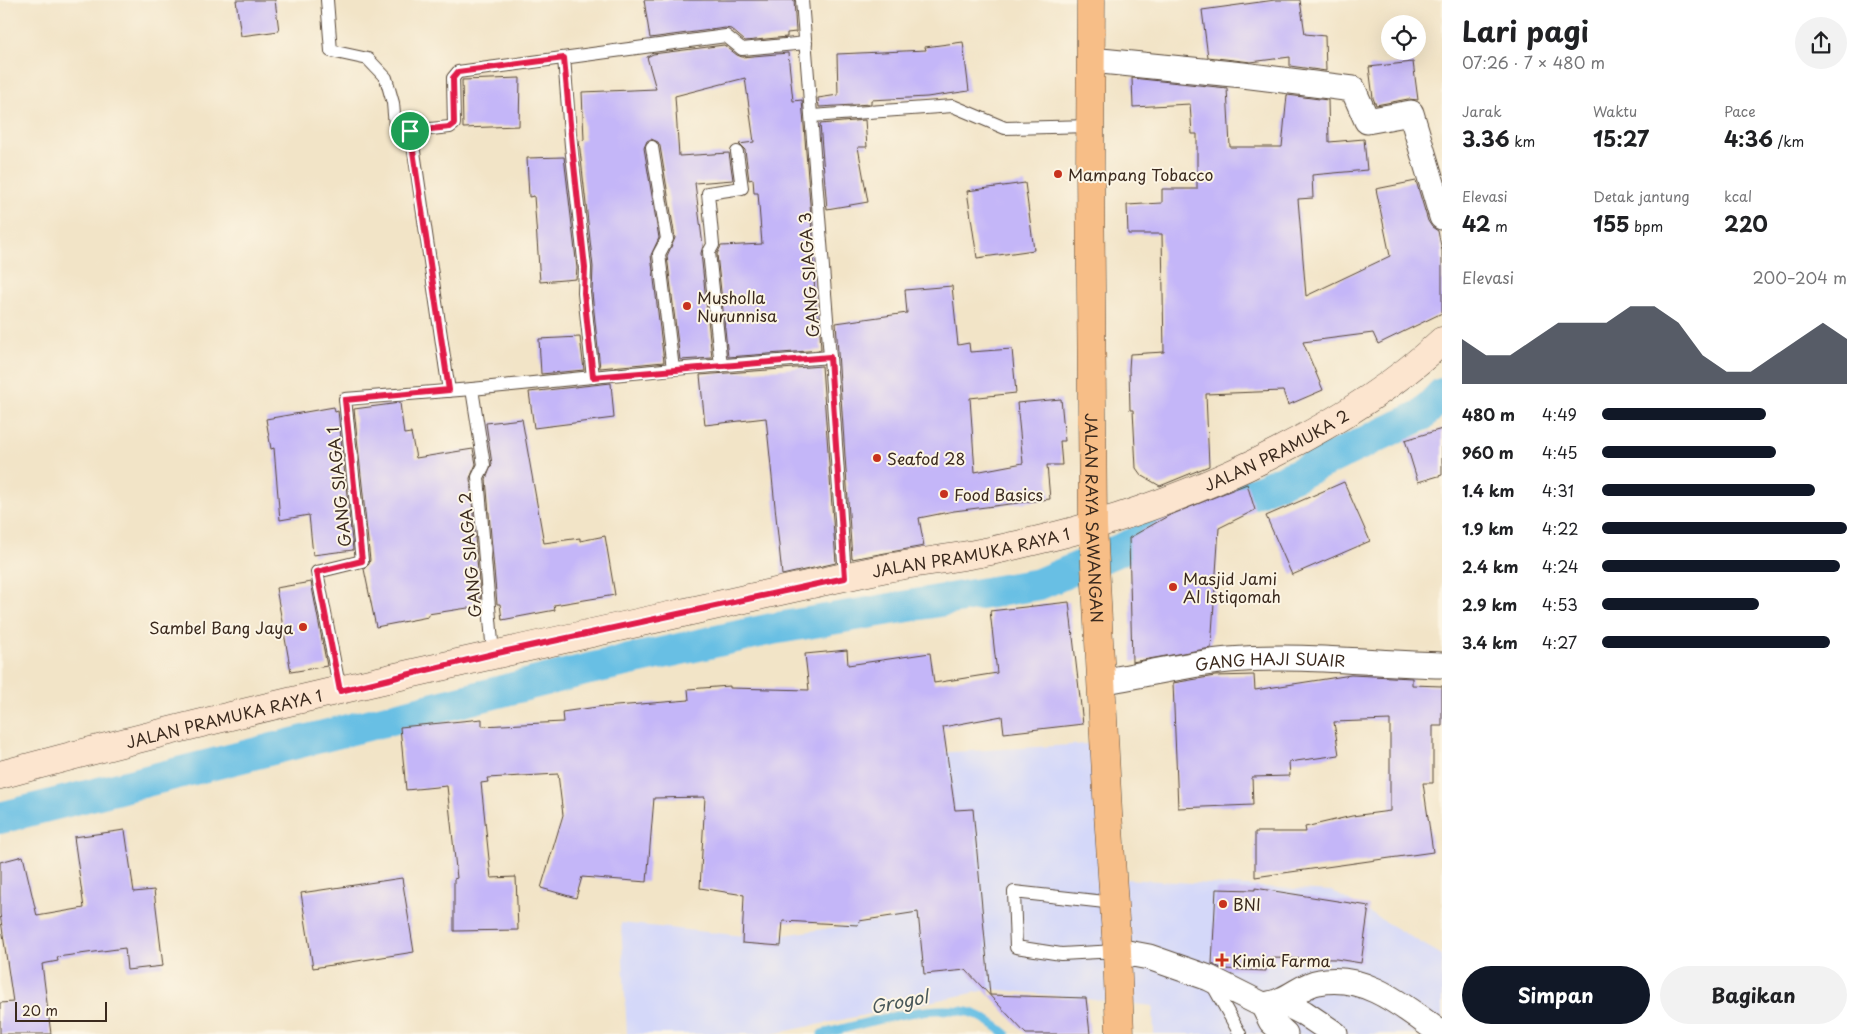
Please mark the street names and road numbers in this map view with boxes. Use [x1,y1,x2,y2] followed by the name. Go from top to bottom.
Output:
[792,212,824,338] street label: GANG SIAGA 3
[1200,403,1353,496] street label: JALAN PRAMUKA 2
[1080,413,1110,624] street label: JALAN RAYA SAWANGAN
[320,426,356,548] street label: GANG SIAGA 1
[452,491,486,619] street label: GANG SIAGA 2
[869,521,1072,583] street label: JALAN PRAMUKA RAYA 1
[1193,646,1346,676] street label: GANG HAJI SUAIR
[123,683,324,754] street label: JALAN PRAMUKA RAYA 1

